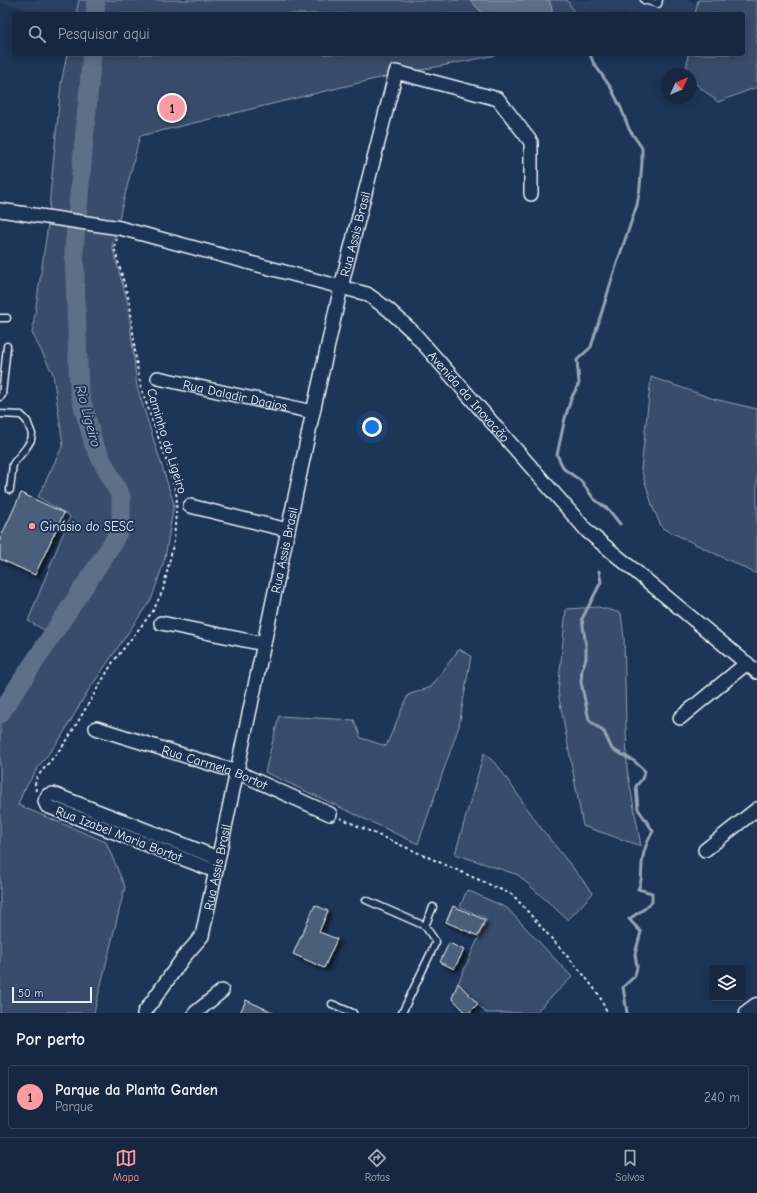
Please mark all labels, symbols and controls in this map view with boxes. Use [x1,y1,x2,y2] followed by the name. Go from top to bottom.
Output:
[12,12,745,56] search box
[26,23,48,45] icon: search
[58,25,150,43] text: Pesquisar aqui
[661,68,697,104] north arrow
[159,93,185,123] pin: 1
[336,190,373,278] street label: Rua Assis Brasil
[425,347,513,445] street label: Avenida da Inovação
[182,376,289,414] street label: Rua Daladir Dagios
[72,383,104,449] water label: Rio Ligeiro
[144,386,190,496] street label: Caminho do Ligeiro
[362,417,382,437] your location
[267,506,300,594] street label: Rua Assis Brasil
[40,519,134,534] place label: Ginásio do SESC
[27,521,37,531] marker: Ginásio do SESC
[160,742,271,793] street label: Rua Carmela Bortot
[54,803,185,865] street label: Rua Izabel Maria Bortot
[200,823,233,911] street label: Rua Assis Brasil
[709,965,745,1001] map controls
[709,965,745,1001] button: layers
[12,985,92,1004] scale bar
[18,987,43,1000] text: 50 m
[16,1030,85,1049] text: Por perto
[55,1081,218,1099] text: Parque da Planta Garden
[27,1090,33,1105] text: 1
[704,1090,740,1105] text: 240 m
[55,1099,93,1114] text: Parque
[113,1147,139,1184] tab: Mapa
[365,1147,390,1184] tab: Rotas
[615,1147,644,1184] tab: Salvos

